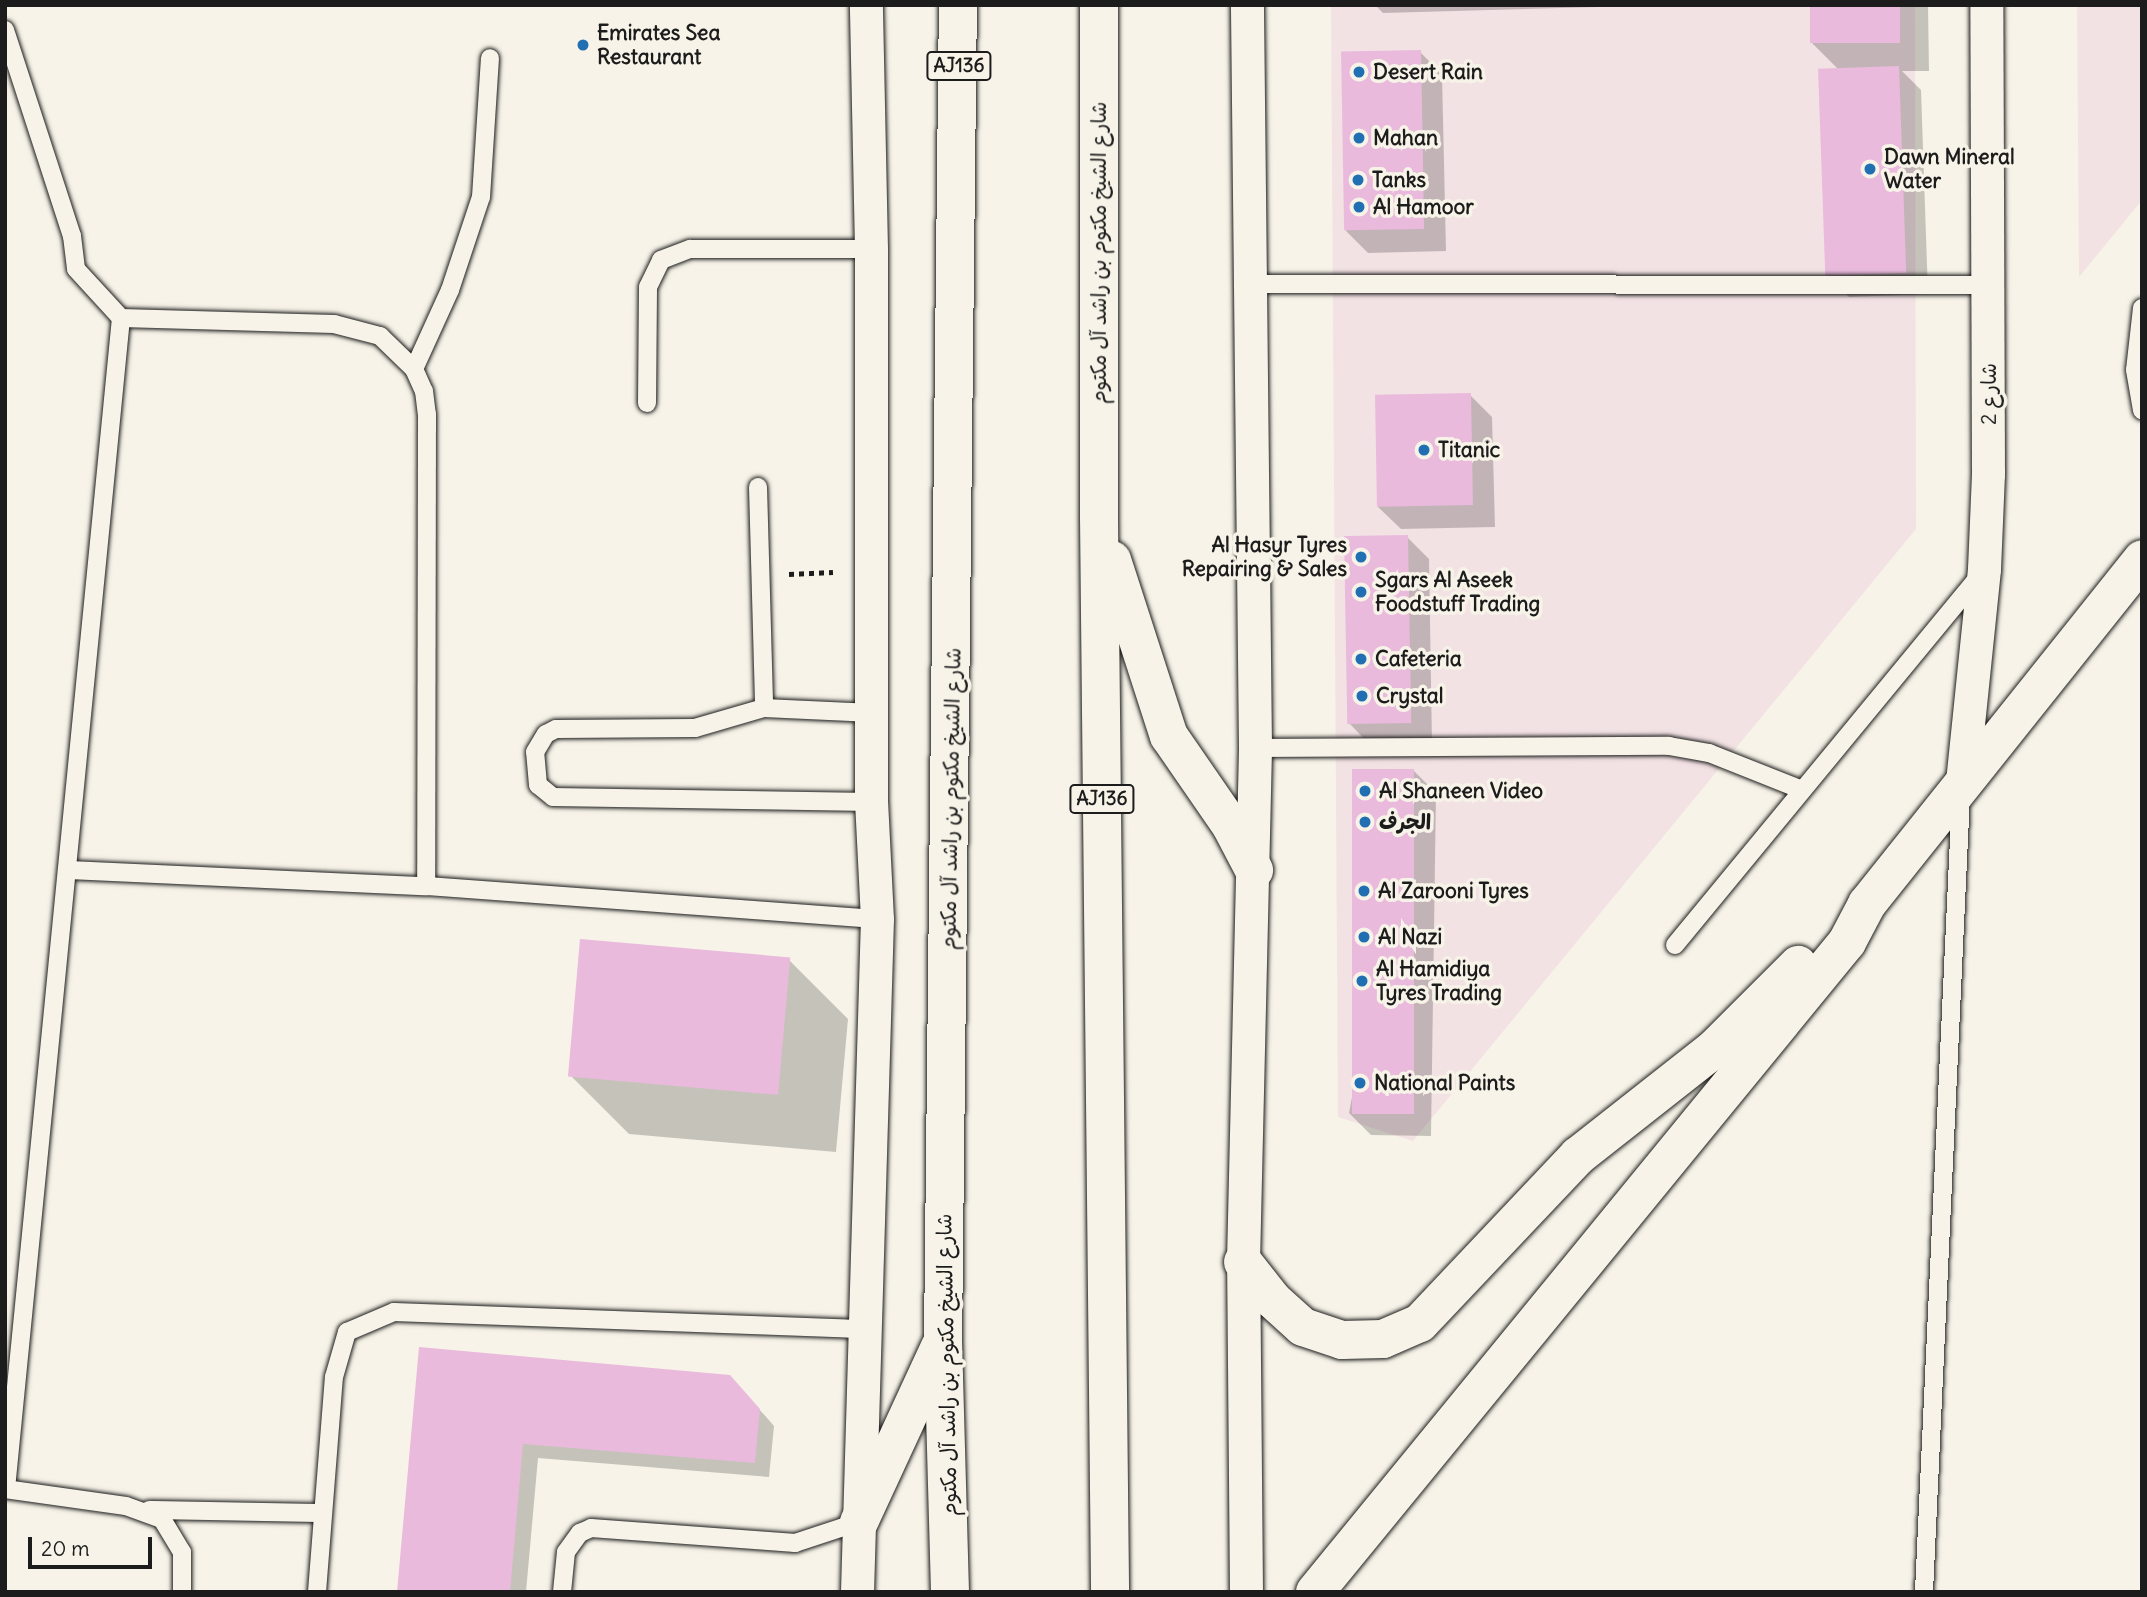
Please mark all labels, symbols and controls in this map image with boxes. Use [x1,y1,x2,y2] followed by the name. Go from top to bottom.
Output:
[597,20,720,70] place label: Emirates Sea Restaurant
[575,37,591,53] marker: Emirates Sea Restaurant
[926,50,992,82] road number: AJ136
[1373,59,1483,85] place label: Desert Rain
[1351,64,1367,80] marker: Desert Rain
[1086,102,1112,404] street label: شارع الشيخ مكتوم بن راشد آل مكتوم
[1373,125,1438,151] place label: Mahan
[1351,130,1367,146] marker: Mahan
[1884,144,2015,194] place label: Dawn Mineral Water
[1862,161,1878,177] marker: Dawn Mineral Water
[1372,167,1426,193] place label: Tanks
[1350,172,1366,188] marker: Tanks
[1373,194,1474,220] place label: Al Hamoor
[1351,199,1367,215] marker: Al Hamoor
[1976,363,2002,425] street label: شارع 2
[1438,437,1500,463] place label: Titanic
[1416,442,1432,458] marker: Titanic
[1182,532,1347,582] place label: Al Hasyr Tyres Repairing & Sales
[1353,549,1369,565] marker: Al Hasyr Tyres Repairing & Sales
[1375,567,1540,617] place label: Sgars Al Aseek Foodstuff Trading
[1353,584,1369,600] marker: Sgars Al Aseek Foodstuff Trading
[1375,646,1462,672] place label: Cafeteria
[936,647,966,951] street label: شارع الشيخ مكتوم بن راشد آل مكتوم
[1353,651,1369,667] marker: Cafeteria
[1376,683,1444,709] place label: Crystal
[1354,688,1370,704] marker: Crystal
[1379,778,1543,804] place label: Al Shaneen Video
[1357,783,1373,799] marker: Al Shaneen Video
[1069,784,1135,814] road number: AJ136
[1379,809,1431,835] place label: الجرف
[1357,814,1373,830] marker: الجرف
[1378,878,1529,904] place label: Al Zarooni Tyres
[1356,883,1372,899] marker: Al Zarooni Tyres
[1378,924,1442,950] place label: Al Nazi
[1356,929,1372,945] marker: Al Nazi
[1376,956,1502,1006] place label: Al Hamidiya Tyres Trading
[1354,973,1370,989] marker: Al Hamidiya Tyres Trading
[1374,1070,1515,1096] place label: National Paints
[1352,1075,1368,1091] marker: National Paints
[932,1213,962,1517] street label: شارع الشيخ مكتوم بن راشد آل مكتوم
[32,1524,156,1568] scale bar
[41,1535,90,1562] text: 20 m

